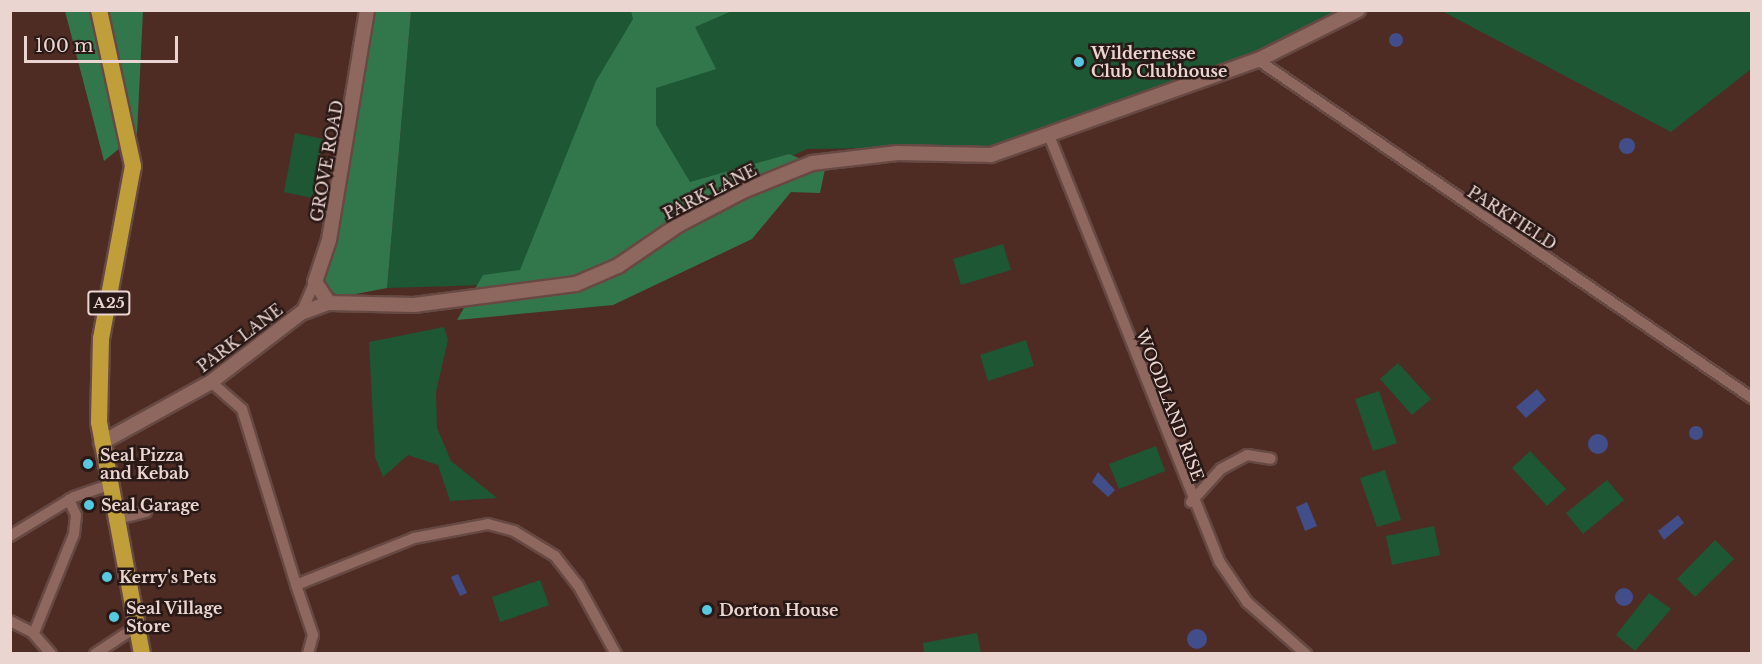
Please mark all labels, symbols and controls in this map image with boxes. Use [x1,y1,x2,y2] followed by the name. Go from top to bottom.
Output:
[27,24,182,62] scale bar
[35,35,93,57] text: 100 m
[1091,43,1227,81] place label: Wildernesse Club Clubhouse
[1072,55,1086,69] marker: Wildernesse Club Clubhouse
[307,99,347,223] street label: GROVE ROAD
[660,160,760,224] street label: PARK LANE
[1464,182,1560,254] street label: PARKFIELD
[86,291,132,315] road number: A25
[193,300,287,376] street label: PARK LANE
[1132,327,1208,483] street label: WOODLAND RISE
[100,445,189,483] place label: Seal Pizza and Kebab
[81,457,95,471] marker: Seal Pizza and Kebab
[101,495,199,515] place label: Seal Garage
[82,498,96,512] marker: Seal Garage
[119,567,216,587] place label: Kerry's Pets
[100,570,114,584] marker: Kerry's Pets
[126,598,223,636] place label: Seal Village Store
[719,600,838,620] place label: Dorton House
[700,603,714,617] marker: Dorton House
[107,610,121,624] marker: Seal Village Store

